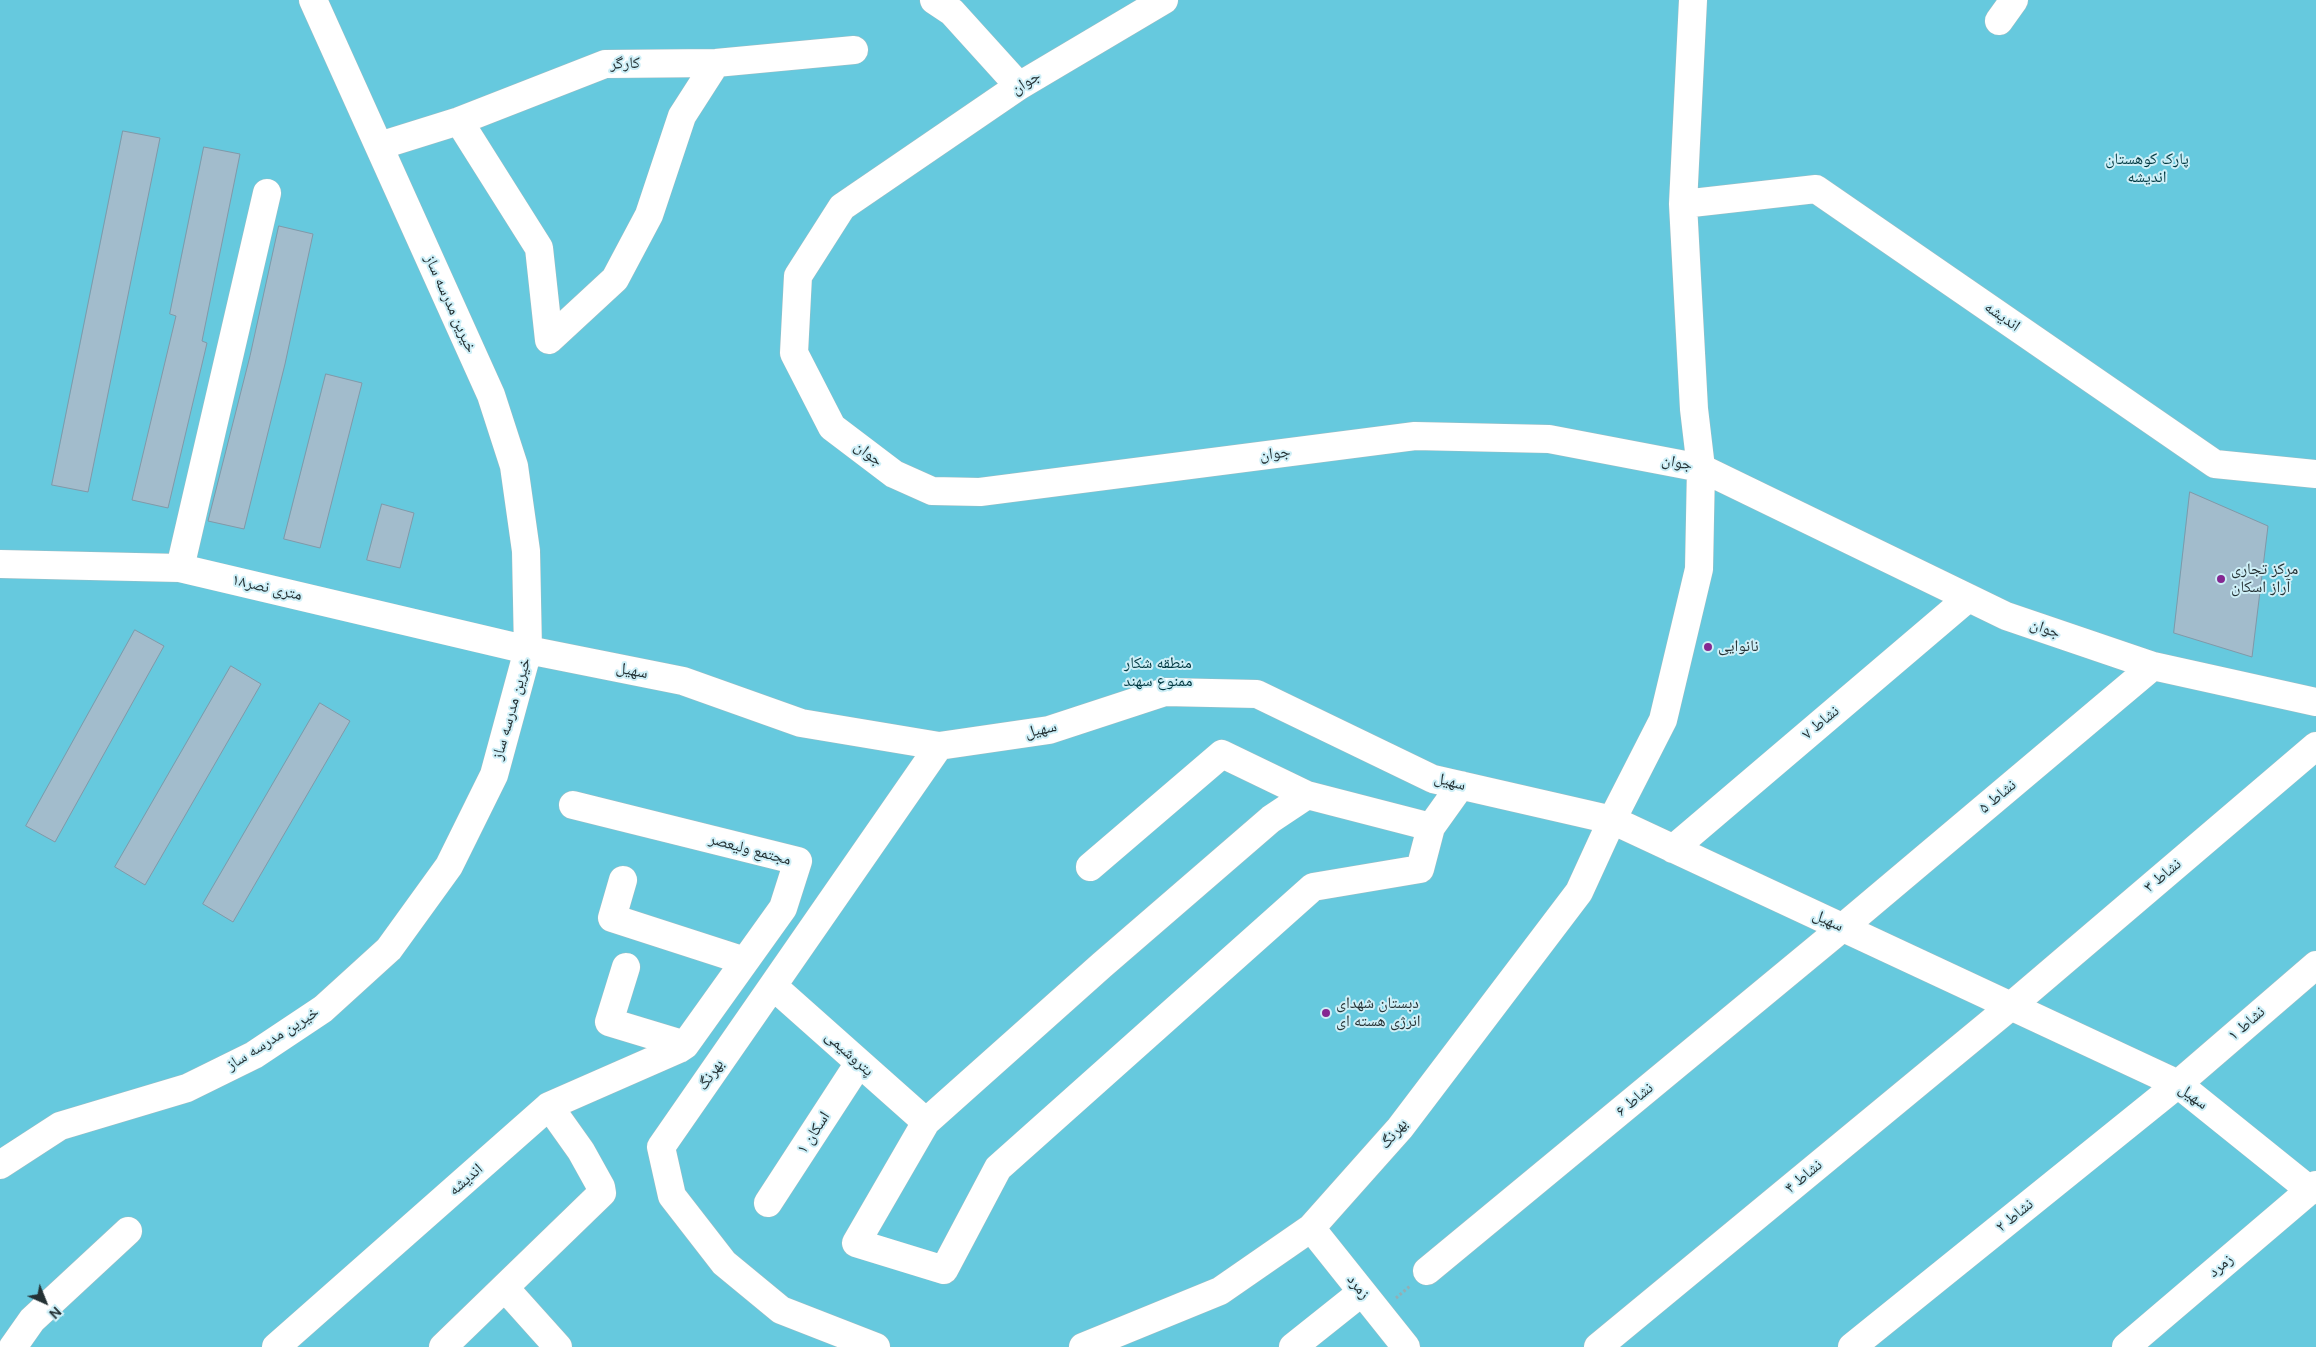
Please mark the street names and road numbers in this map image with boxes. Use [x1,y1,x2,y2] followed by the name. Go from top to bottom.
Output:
[610,54,640,74] street label: کارگر
[1008,67,1044,99] street label: جوان
[420,252,480,356] street label: خیرین مدرسه ساز
[1980,298,2024,336] street label: اندیشه
[850,437,886,471] street label: جوان
[1259,443,1291,465] street label: جوان
[1660,451,1694,475] street label: جوان
[230,571,304,605] street label: ۱۸متری نصر
[2027,615,2063,643] street label: جوان
[488,656,536,762] street label: خیرین مدرسه ساز
[615,659,649,683] street label: سهیل
[1798,702,1844,744] street label: نشاط ۷
[1023,717,1059,743] street label: سهیل
[1432,769,1468,795] street label: سهیل
[1975,776,2021,818] street label: نشاط ۵
[707,830,793,870] street label: مجتمع ولیعصر
[2140,855,2186,897] street label: نشاط ۳
[1810,906,1846,936] street label: سهیل
[223,1003,323,1075] street label: خیرین مدرسه ساز
[2225,1003,2269,1045] street label: نشاط ۱
[821,1027,877,1081] street label: پتروشیمی
[693,1056,729,1094] street label: بهرنگ
[1612,1079,1658,1121] street label: نشاط ۶
[2175,1080,2211,1114] street label: سهیل
[793,1108,835,1158] street label: اسکان ۱
[1376,1115,1412,1153] street label: بهرنگ
[1781,1156,1827,1198] street label: نشاط ۴
[445,1160,487,1200] street label: اندیشه
[1992,1195,2038,1237] street label: نشاط ۲
[2205,1250,2237,1282] street label: زمرد
[1342,1271,1374,1303] street label: زمرد

